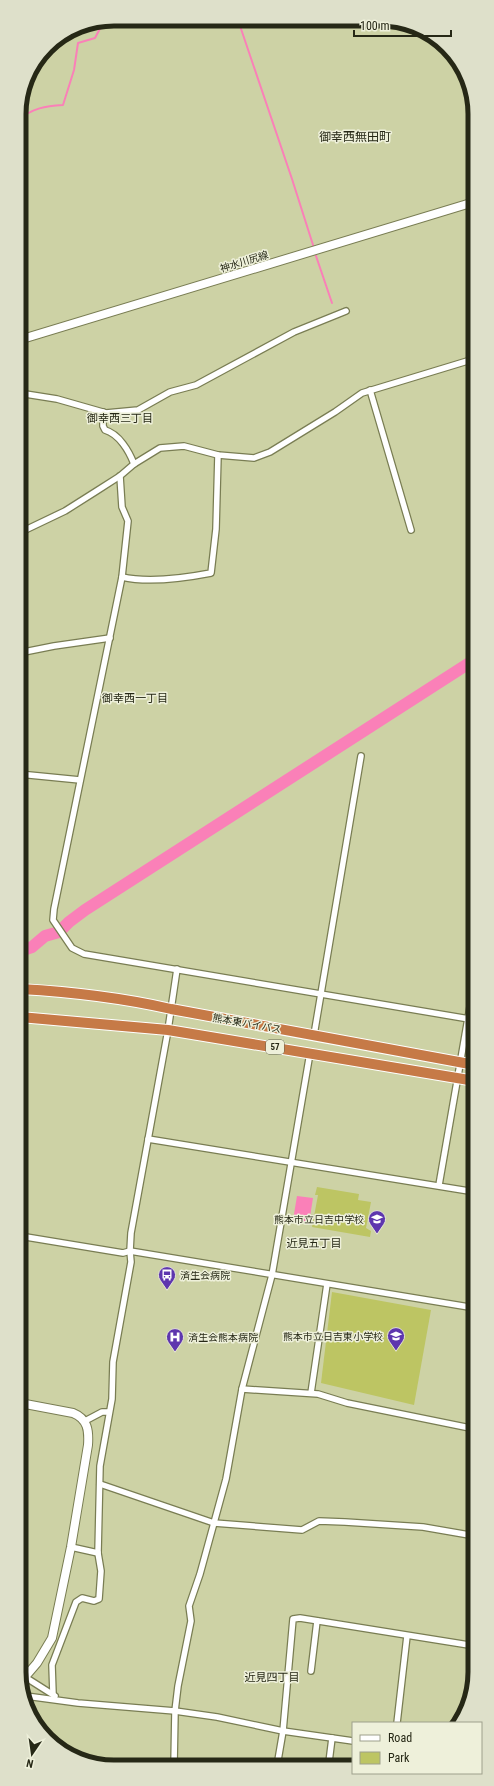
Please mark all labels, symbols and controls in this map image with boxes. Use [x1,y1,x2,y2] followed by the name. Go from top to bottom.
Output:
[354,12,451,38] scale bar
[360,19,390,33] text: 100 m
[319,130,391,144] district label: 御幸西無田町
[219,249,270,274] street label: 神水川尻線
[86,412,153,425] district label: 御幸西三丁目
[101,692,168,705] district label: 御幸西一丁目
[212,1012,282,1035] street label: 熊本東バイパス
[266,1040,284,1054] road number: 57
[367,1209,387,1234] school or university icon: 熊本市立日吉中学校
[274,1214,364,1225] place label: 熊本市立日吉中学校
[287,1237,342,1250] district label: 近見五丁目
[157,1265,177,1290] bus stop icon: 済生会病院
[180,1270,230,1281] place label: 済生会病院
[386,1326,406,1351] school or university icon: 熊本市立日吉東小学校
[165,1327,185,1352] hospital icon: 済生会熊本病院
[283,1331,383,1342] place label: 熊本市立日吉東小学校
[188,1332,258,1343] place label: 済生会熊本病院
[245,1671,300,1684] district label: 近見四丁目
[352,1722,482,1774] legend
[388,1731,412,1745] text: Road
[12,1734,52,1774] north arrow
[388,1751,410,1765] text: Park
[25,1756,35,1770] text: N

